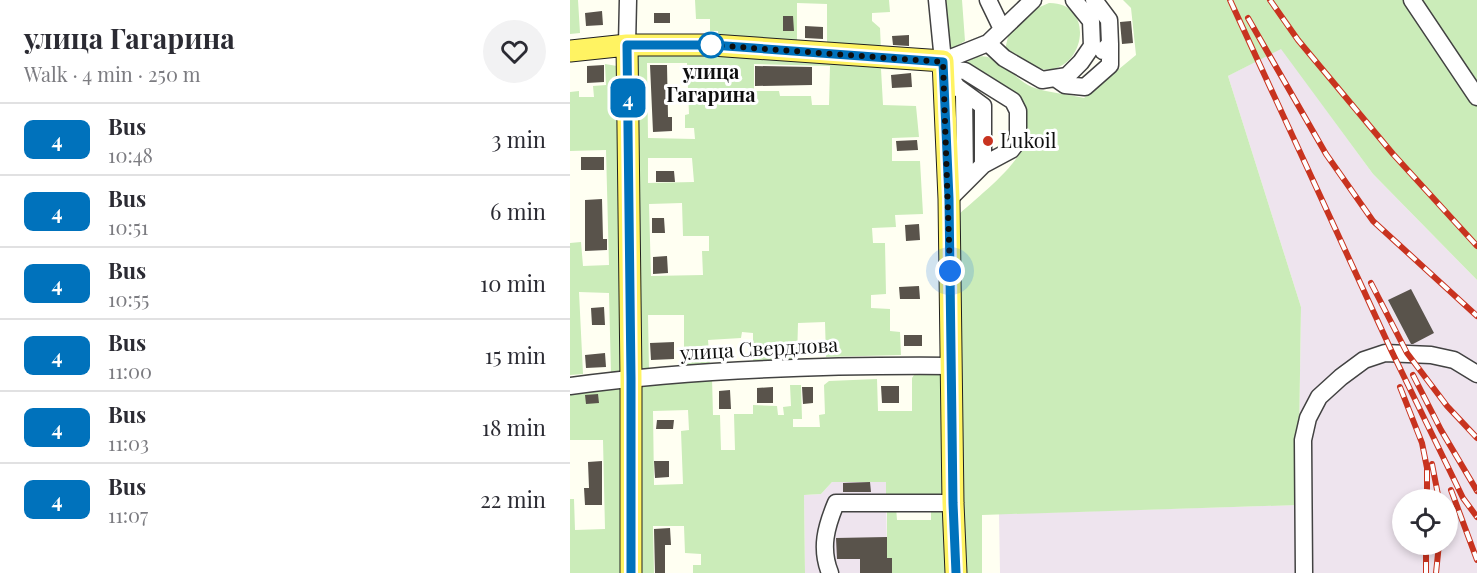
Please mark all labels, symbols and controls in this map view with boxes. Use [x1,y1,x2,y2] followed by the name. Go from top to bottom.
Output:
[24,19,235,56] text: улица Гагарина
[483,20,546,83] button: heart
[698,32,724,58] marker: улица Гагарина
[666,57,756,107] place label: улица Гагарина
[24,60,201,87] text: Walk · 4 min · 250 m
[608,78,648,118] line badge: 4
[622,84,634,112] text: 4
[108,111,146,141] text: Bus
[491,124,546,154] text: 3 min
[51,125,63,153] text: 4
[1000,126,1057,153] place label: Lukoil
[981,134,995,148] marker: Lukoil
[108,141,153,168] text: 10:48
[108,183,146,213] text: Bus
[490,196,546,226] text: 6 min
[51,197,63,225] text: 4
[108,213,148,240] text: 10:51
[108,255,146,285] text: Bus
[935,256,965,286] your location
[480,268,546,298] text: 10 min
[51,269,63,297] text: 4
[108,285,149,312] text: 10:55
[108,327,146,357] text: Bus
[678,330,839,365] street label: улица Свердлова
[485,340,546,370] text: 15 min
[51,341,63,369] text: 4
[108,357,152,384] text: 11:00
[108,399,146,429] text: Bus
[482,412,546,442] text: 18 min
[51,413,63,441] text: 4
[108,429,149,456] text: 11:03
[108,471,146,501] text: Bus
[480,484,546,514] text: 22 min
[51,485,63,513] text: 4
[1392,489,1458,555] map controls
[1392,489,1458,555] button: locate
[108,501,148,528] text: 11:07

